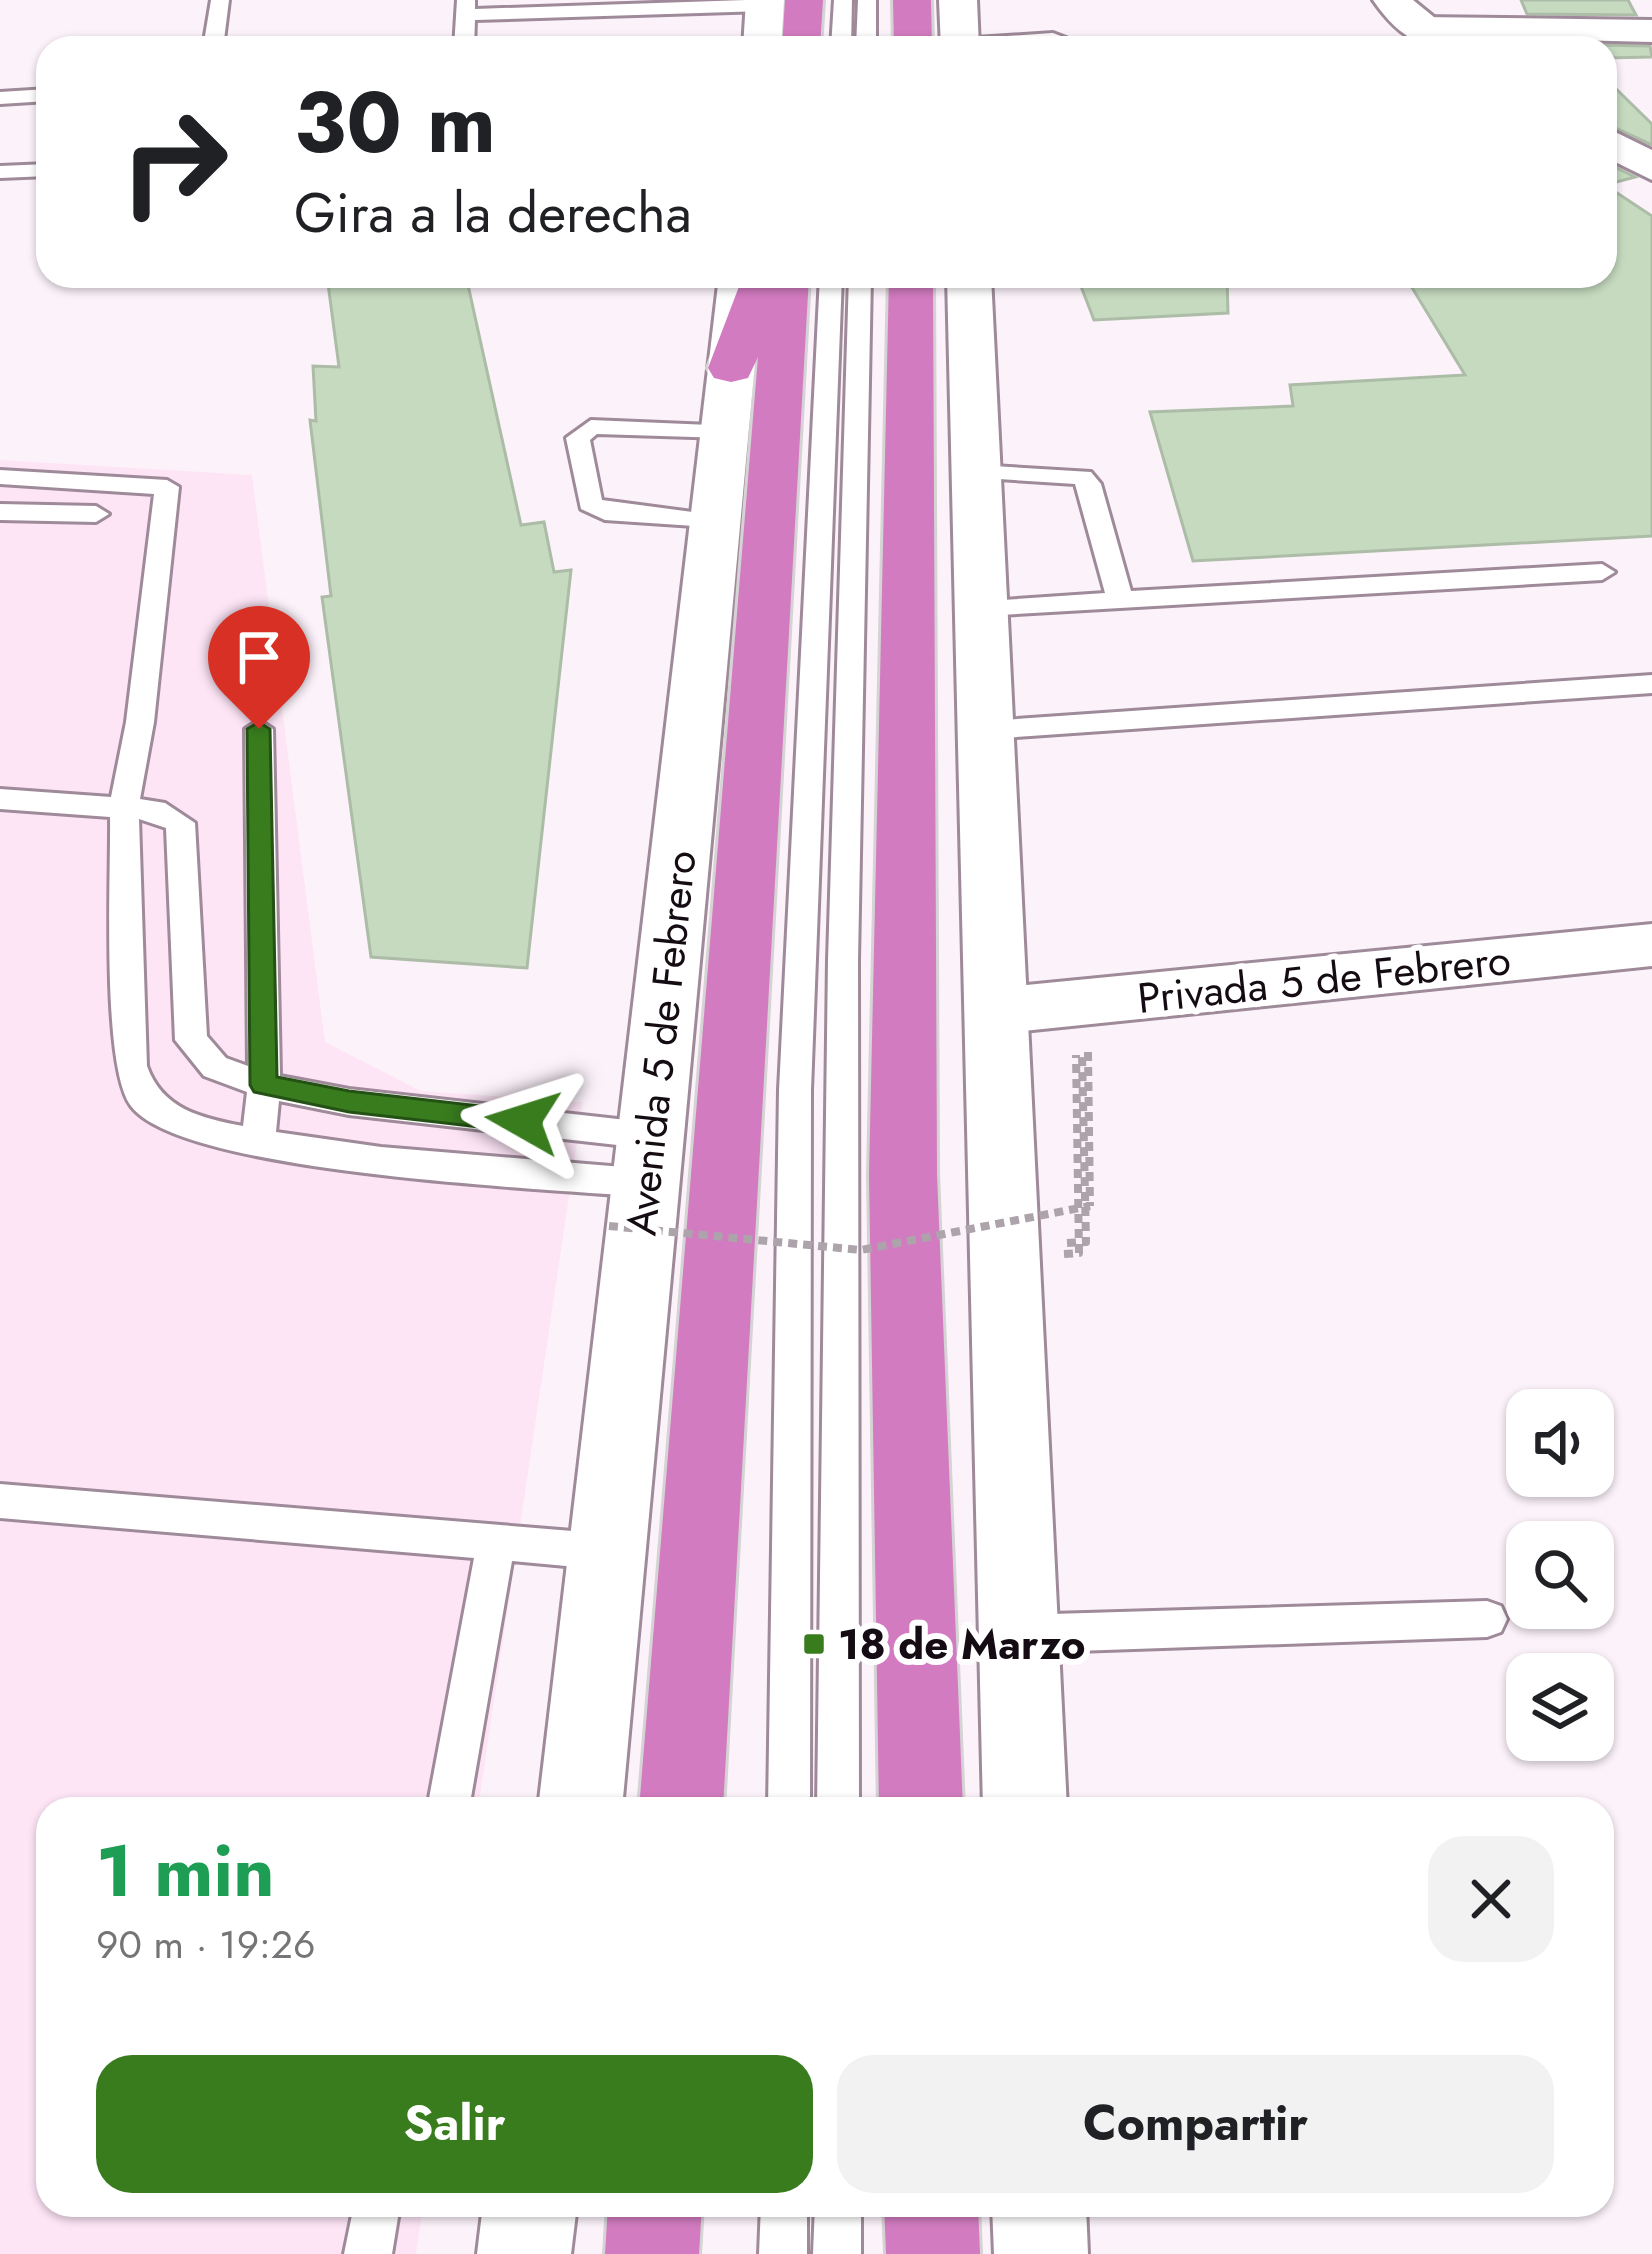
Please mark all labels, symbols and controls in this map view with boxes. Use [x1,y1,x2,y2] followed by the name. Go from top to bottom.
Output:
[294,62,496,184] text: 30 m
[96,84,252,240] icon: right
[294,174,692,252] text: Gira a la derecha
[208,606,310,729] pin
[226,624,292,690] icon: arrive
[610,848,712,1238] street label: Avenida 5 de Febrero
[1134,929,1514,1029] street label: Privada 5 de Febrero
[460,1058,586,1184] position arrow
[1506,1389,1614,1761] map controls
[1506,1389,1614,1497] button: sound
[1506,1521,1614,1629] button: search
[838,1614,1086,1675] place label: 18 de Marzo
[801,1631,827,1657] marker: 18 de Marzo
[1506,1653,1614,1761] button: layers
[96,1819,275,1923] text: 1 min
[1428,1836,1554,1962] button: close
[96,1916,315,1973] text: 90 m · 19:26
[96,2055,813,2193] button: Salir
[837,2055,1554,2193] button: Compartir

